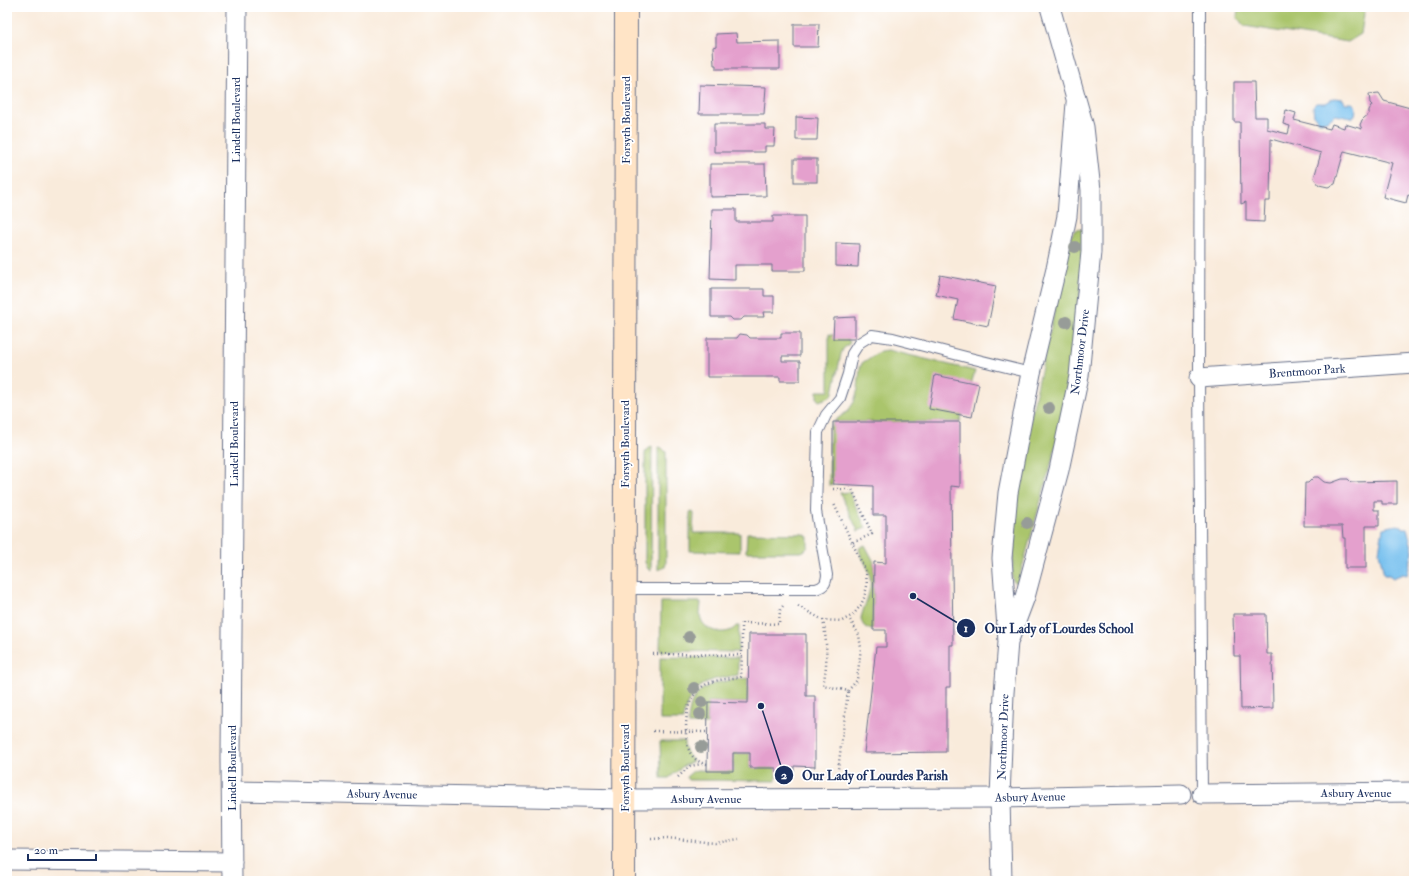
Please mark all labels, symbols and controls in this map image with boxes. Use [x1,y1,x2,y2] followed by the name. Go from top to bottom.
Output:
[619,76,634,164] street label: Forsyth Boulevard
[229,77,244,163] street label: Lindell Boulevard
[1068,308,1093,396] street label: Northmoor Drive
[1268,361,1346,382] street label: Brentmoor Park
[618,400,633,488] street label: Forsyth Boulevard
[227,401,242,487] street label: Lindell Boulevard
[956,616,1141,641] callout: Our Lady of Lourdes School
[964,621,968,636] text: 1
[984,621,1134,638] text: Our Lady of Lourdes School
[995,694,1012,780] street label: Northmoor Drive
[618,724,633,812] street label: Forsyth Boulevard
[225,725,240,811] street label: Lindell Boulevard
[774,763,956,788] callout: Our Lady of Lourdes Parish
[781,768,787,783] text: 2
[802,768,948,785] text: Our Lady of Lourdes Parish
[345,786,418,803] street label: Asbury Avenue
[1320,786,1391,801] street label: Asbury Avenue
[993,789,1066,806] street label: Asbury Avenue
[670,792,741,807] street label: Asbury Avenue
[28,836,96,862] scale bar
[34,843,59,858] text: 20 m

